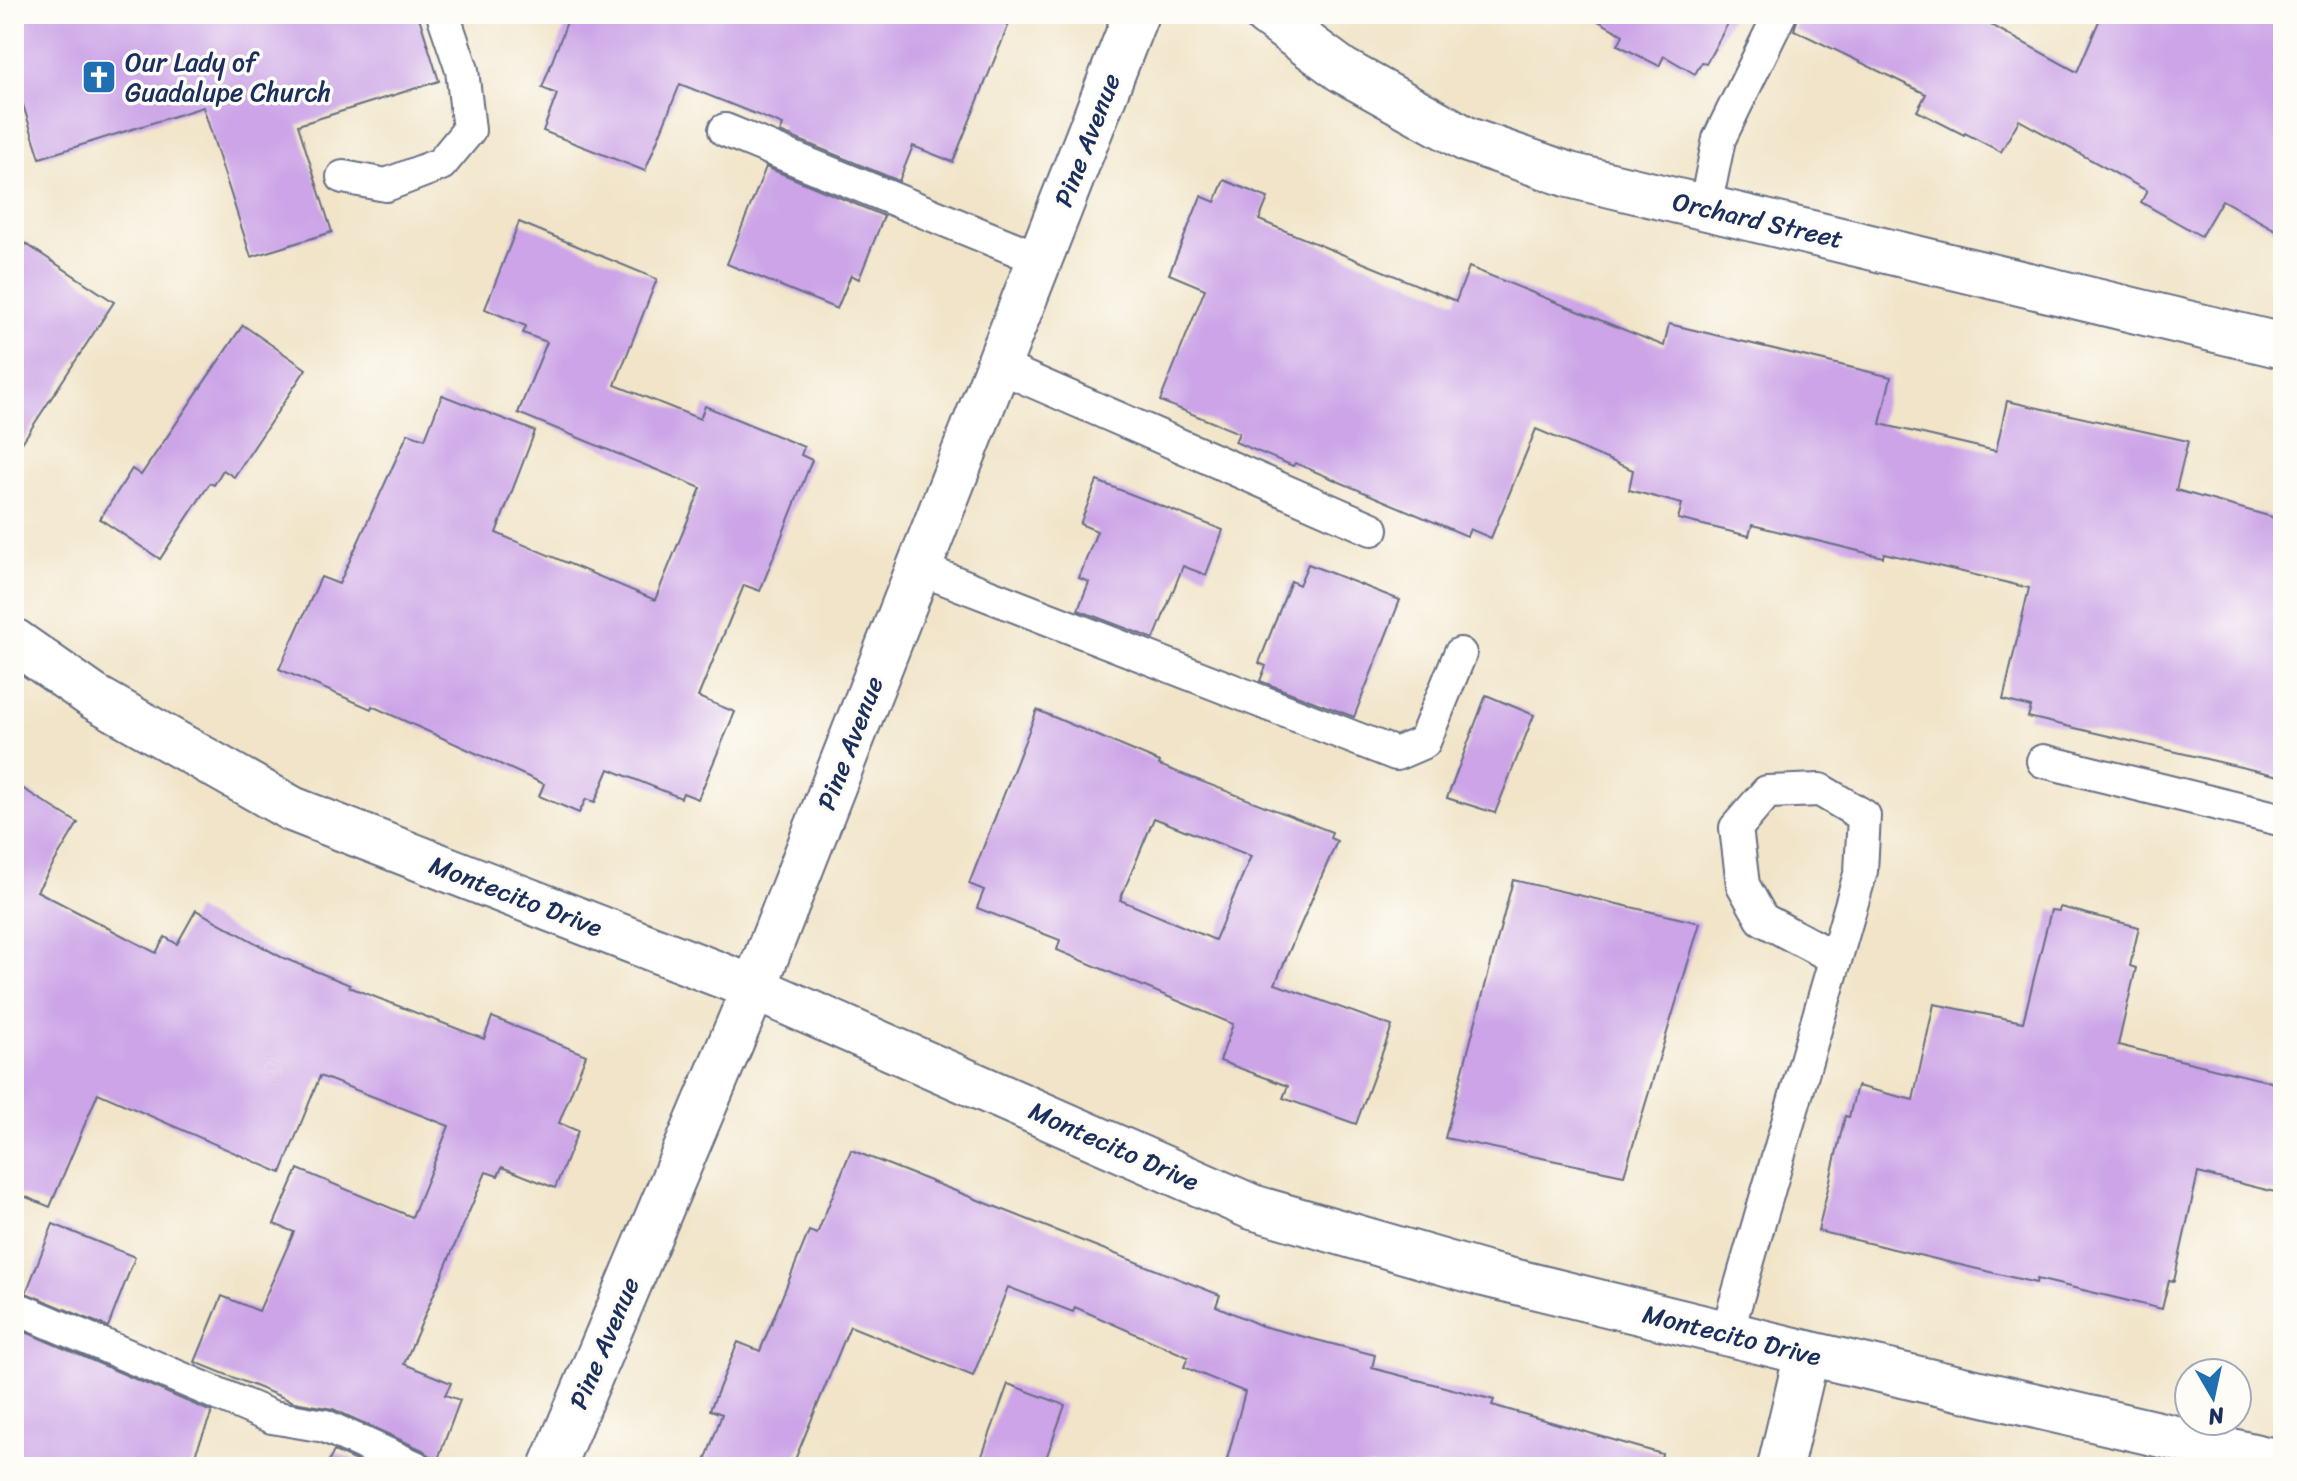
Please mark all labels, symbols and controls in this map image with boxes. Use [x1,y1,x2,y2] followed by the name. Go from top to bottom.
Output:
[125,39,331,115] place label: Our Lady of Guadalupe Church
[80,58,118,96] church icon: Our Lady of Guadalupe Church
[1040,66,1134,214] street label: Pine Avenue
[1668,178,1848,262] street label: Orchard Street
[803,669,897,817] street label: Pine Avenue
[422,842,610,950] street label: Montecito Drive
[1021,1088,1207,1204] street label: Montecito Drive
[555,1269,653,1417] street label: Pine Avenue
[1638,1291,1827,1380] street label: Montecito Drive
[2173,1357,2253,1437] north arrow
[2205,1396,2228,1437] text: N

